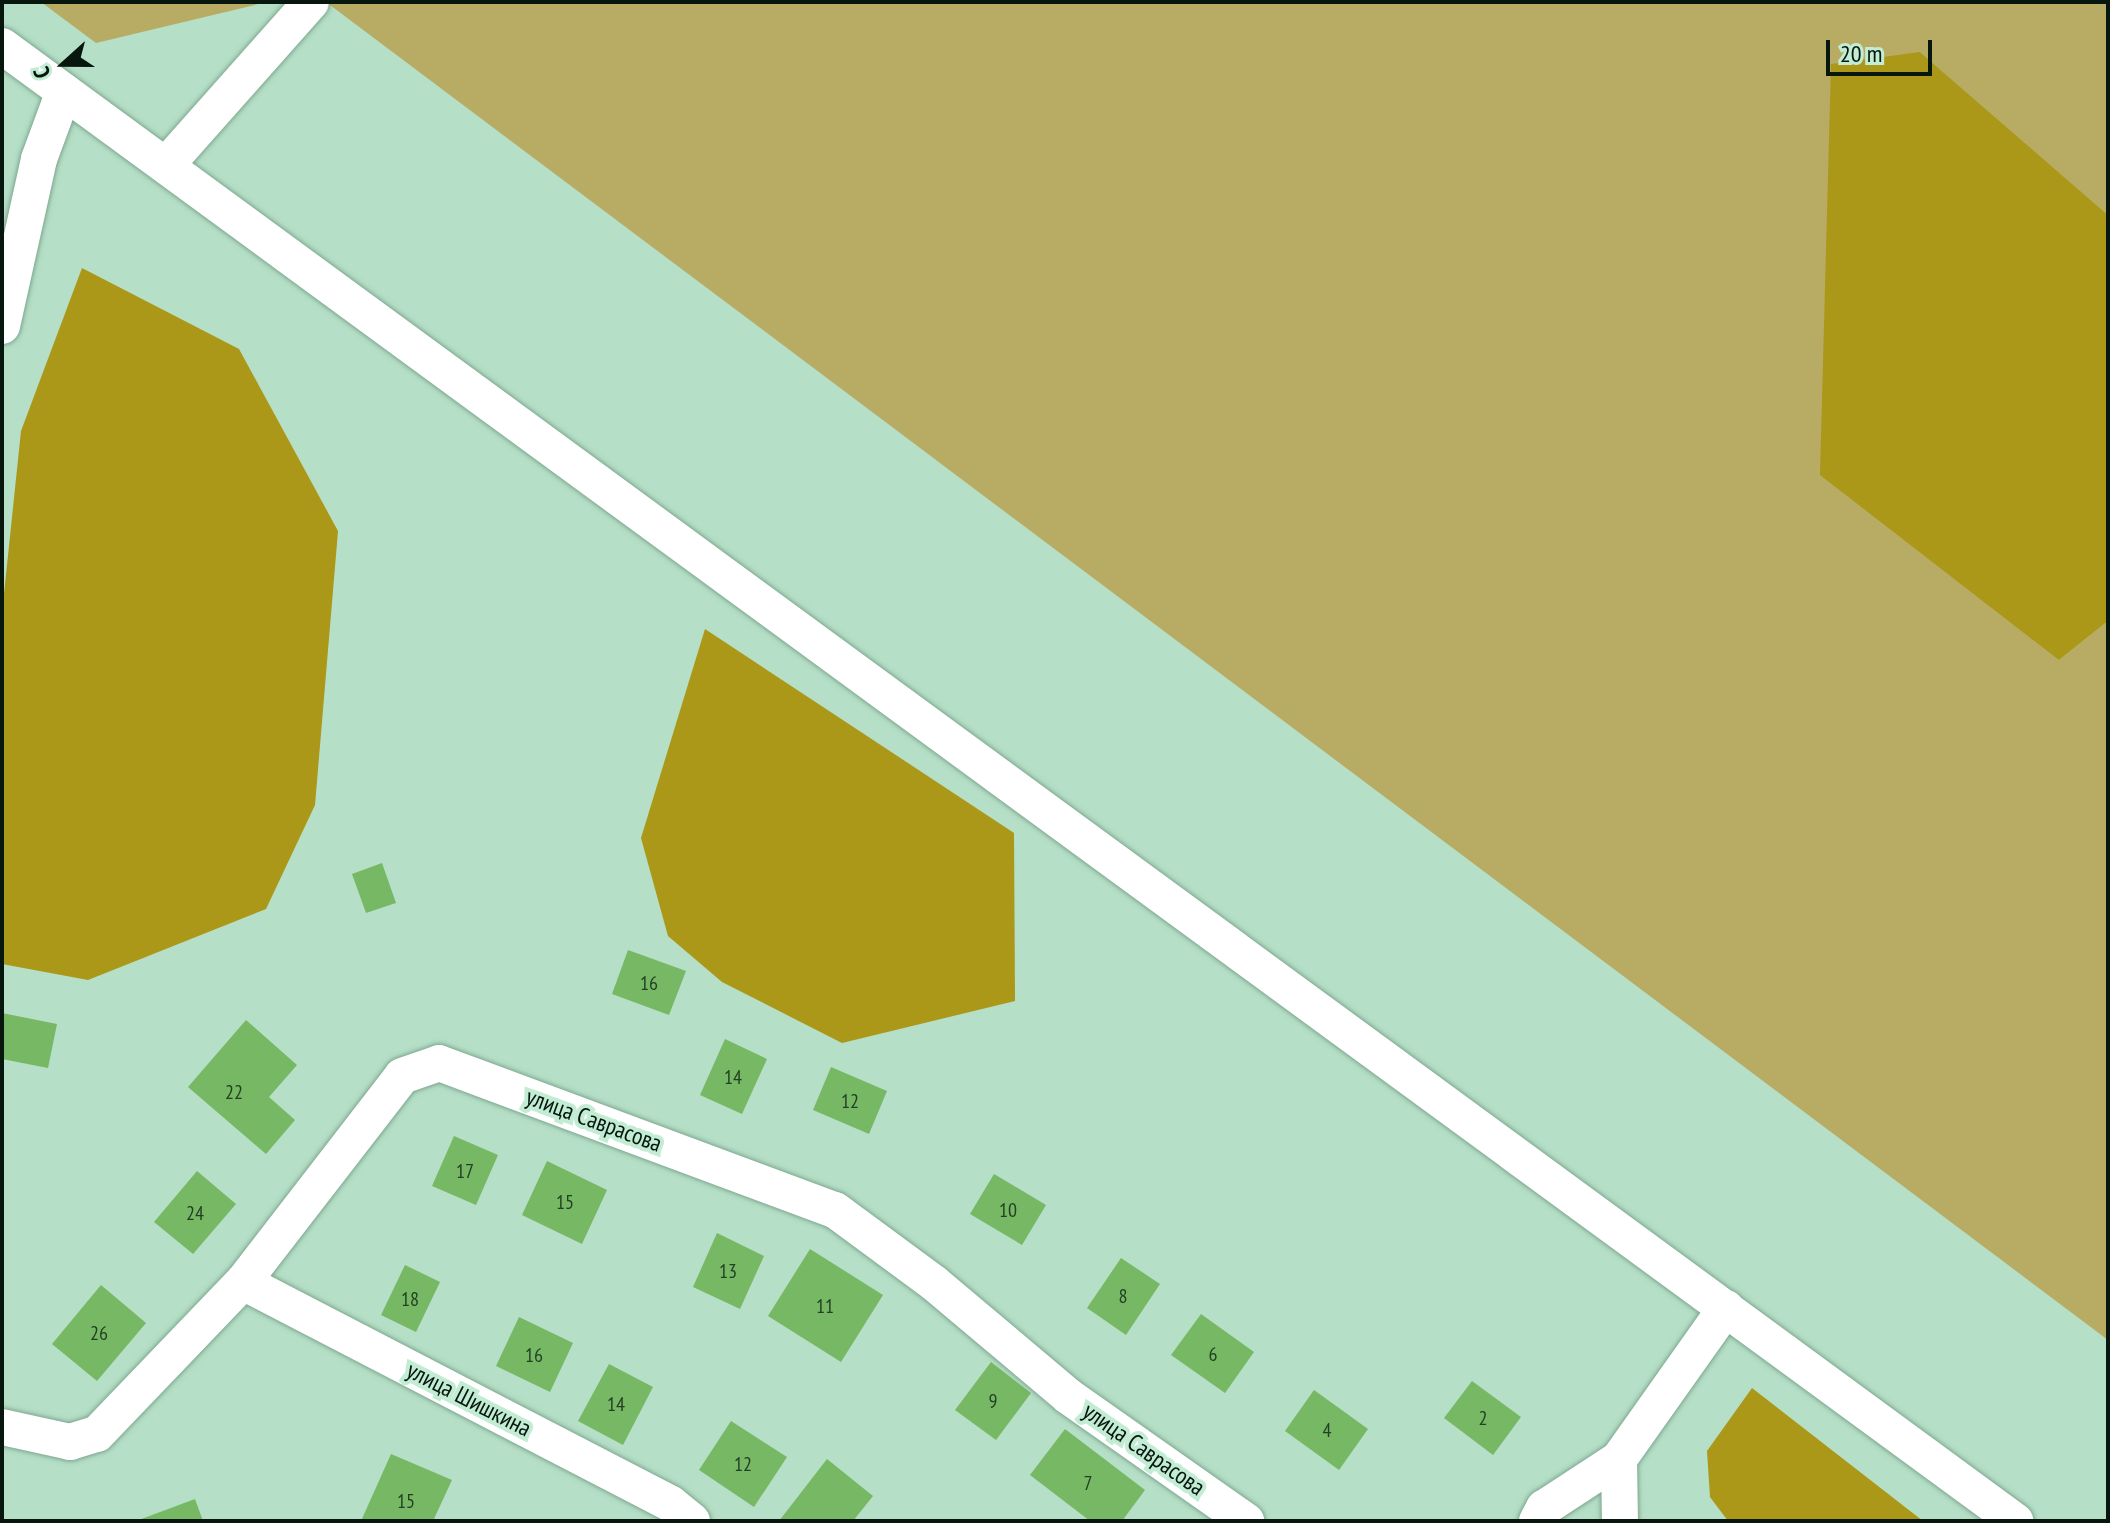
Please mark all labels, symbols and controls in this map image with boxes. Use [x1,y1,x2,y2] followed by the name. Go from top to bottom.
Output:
[24,24,104,104] north arrow
[1830,24,1936,74] scale bar
[1840,38,1882,69] text: 20 m
[27,63,56,82] text: С
[640,971,658,995] house number: 16
[724,1065,742,1089] house number: 14
[225,1080,243,1104] house number: 22
[522,1082,666,1158] street label: улица Саврасова
[841,1089,859,1113] house number: 12
[456,1159,474,1183] house number: 17
[556,1190,574,1214] house number: 15
[999,1198,1017,1222] house number: 10
[186,1201,204,1225] house number: 24
[719,1259,737,1283] house number: 13
[1119,1284,1127,1308] house number: 8
[401,1287,419,1311] house number: 18
[816,1294,834,1318] house number: 11
[90,1321,108,1345] house number: 26
[1209,1342,1217,1366] house number: 6
[525,1343,543,1367] house number: 16
[402,1355,536,1443] street label: улица Шишкина
[989,1389,997,1413] house number: 9
[607,1392,625,1416] house number: 14
[1077,1396,1211,1502] street label: улица Саврасова
[1479,1406,1487,1430] house number: 2
[1323,1418,1331,1442] house number: 4
[734,1452,752,1476] house number: 12
[1084,1471,1092,1495] house number: 7
[397,1489,415,1513] house number: 15

